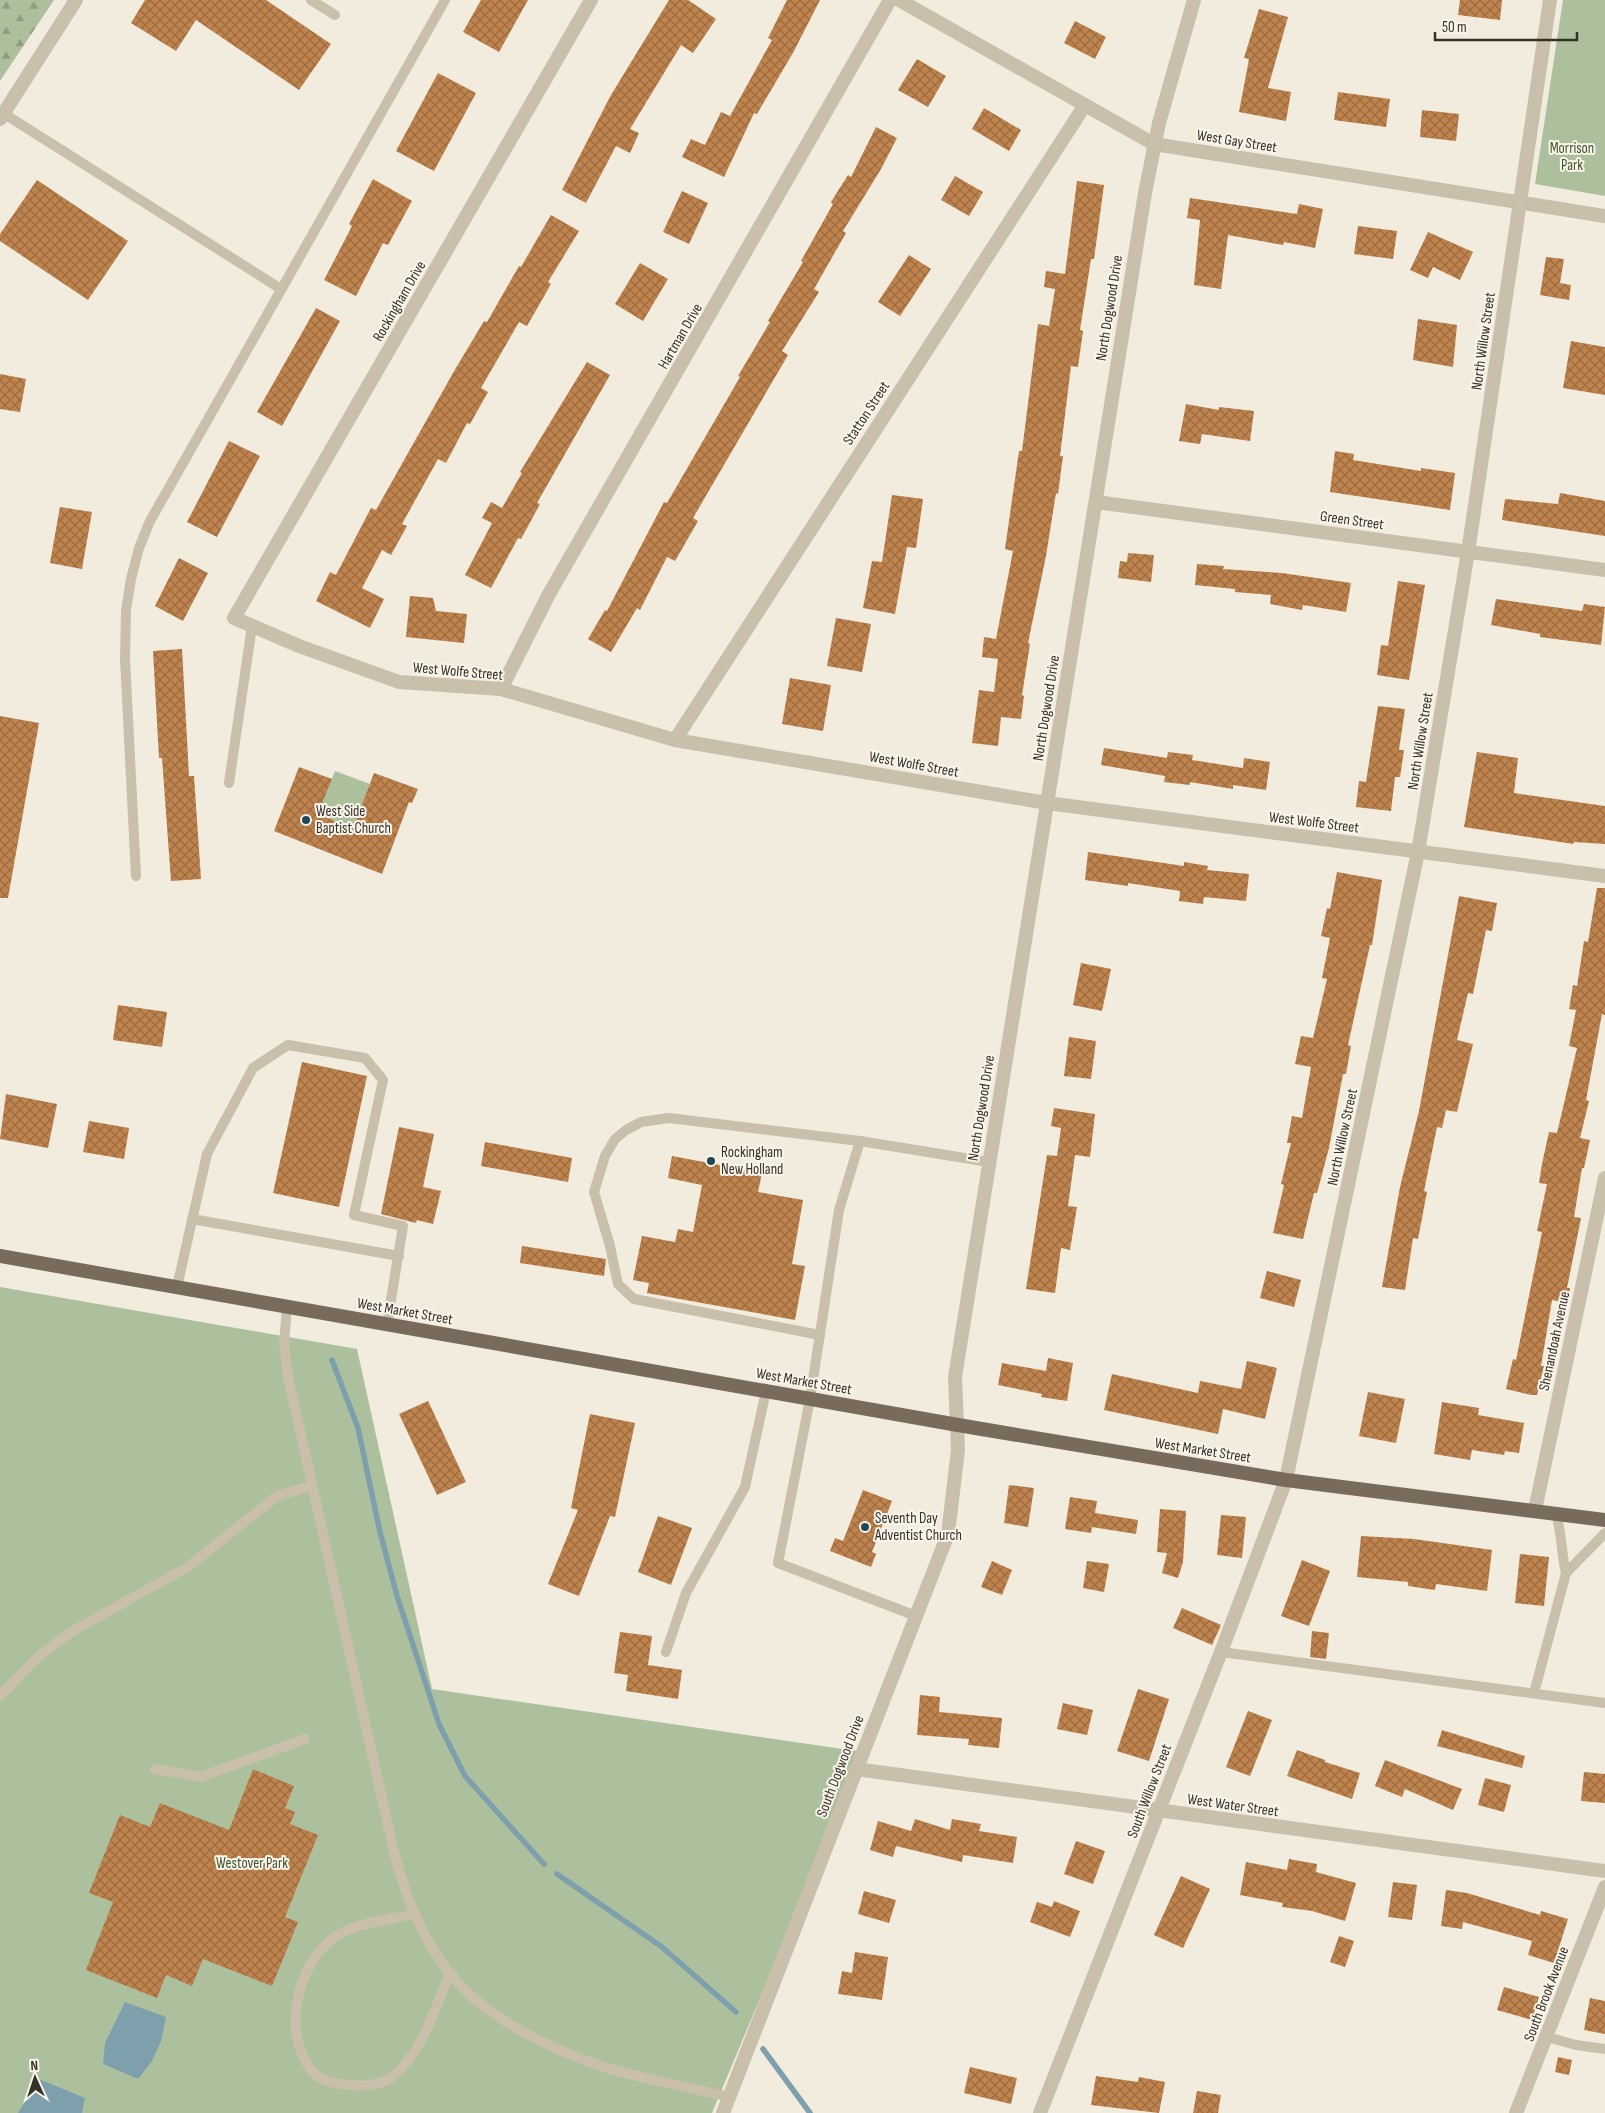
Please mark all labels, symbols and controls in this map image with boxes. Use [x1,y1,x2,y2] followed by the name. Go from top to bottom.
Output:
[1435,10,1578,42] scale bar
[1442,18,1467,37] text: 50 m
[1196,126,1279,157] street label: West Gay Street
[1550,139,1594,175] park label: Morrison Park
[1092,254,1127,362] street label: North Dogwood Drive
[369,257,430,345] street label: Rockingham Drive
[1467,291,1500,391] street label: North Willow Street
[654,300,707,373] street label: Hartman Drive
[839,377,894,449] street label: Statton Street
[1319,507,1385,534] street label: Green Street
[1029,654,1064,762] street label: North Dogwood Drive
[412,658,504,685] street label: West Wolfe Street
[1403,691,1438,791] street label: North Willow Street
[868,747,961,782] street label: West Wolfe Street
[316,802,391,838] place label: West Side Baptist Church
[1268,808,1360,837] street label: West Wolfe Street
[300,814,312,826] marker: West Side Baptist Church
[964,1054,999,1162] street label: North Dogwood Drive
[1323,1087,1362,1187] street label: North Willow Street
[721,1143,783,1179] place label: Rockingham New Holland
[705,1155,717,1167] marker: Rockingham New Holland
[1535,1290,1574,1393] street label: Shenandoah Avenue
[356,1294,455,1329] street label: West Market Street
[755,1364,854,1399] street label: West Market Street
[1154,1434,1253,1468] street label: West Market Street
[874,1509,962,1545] place label: Seventh Day Adventist Church
[859,1521,871,1533] marker: Seventh Day Adventist Church
[812,1713,869,1820] street label: South Dogwood Drive
[1123,1741,1176,1841] street label: South Willow Street
[1186,1790,1280,1821] street label: West Water Street
[216,1854,288,1873] park label: Westover Park
[1520,1944,1573,2044] street label: South Brook Avenue
[10,2053,60,2103] north arrow
[30,2057,39,2074] text: N

